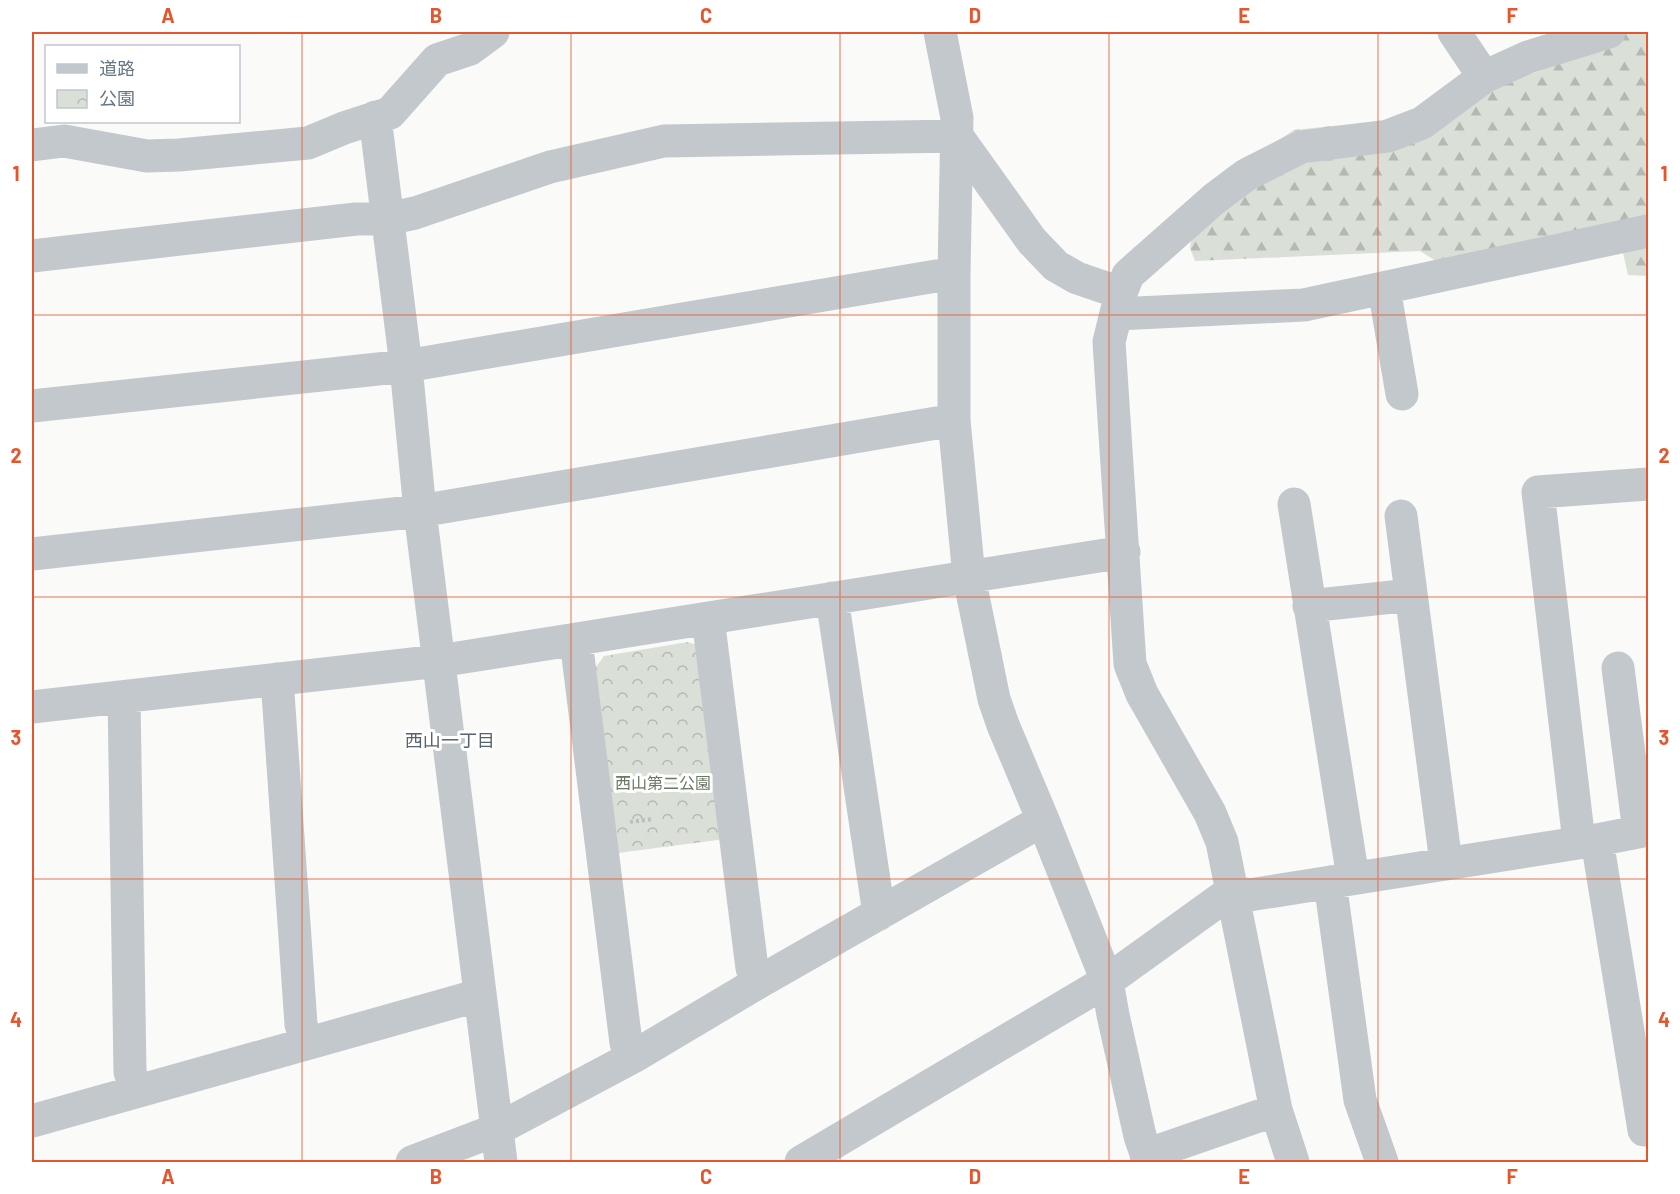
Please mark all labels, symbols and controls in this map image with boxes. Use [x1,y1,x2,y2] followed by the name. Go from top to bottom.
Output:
[161,3,175,27] text: A
[430,3,442,27] text: B
[700,3,712,27] text: C
[969,3,981,27] text: D
[1238,3,1250,27] text: E
[1506,3,1518,27] text: F
[45,45,240,123] legend
[99,57,135,79] text: 道路
[99,87,135,109] text: 公園
[12,161,20,185] text: 1
[1660,161,1668,185] text: 1
[10,443,22,467] text: 2
[1658,443,1670,467] text: 2
[11,725,21,749] text: 3
[1659,725,1669,749] text: 3
[405,729,495,751] district label: 西山一丁目
[615,773,711,792] park label: 西山第二公園
[10,1007,22,1031] text: 4
[1658,1007,1670,1031] text: 4
[161,1164,175,1188] text: A
[430,1164,442,1188] text: B
[700,1164,712,1188] text: C
[969,1164,981,1188] text: D
[1238,1164,1250,1188] text: E
[1506,1164,1518,1188] text: F

